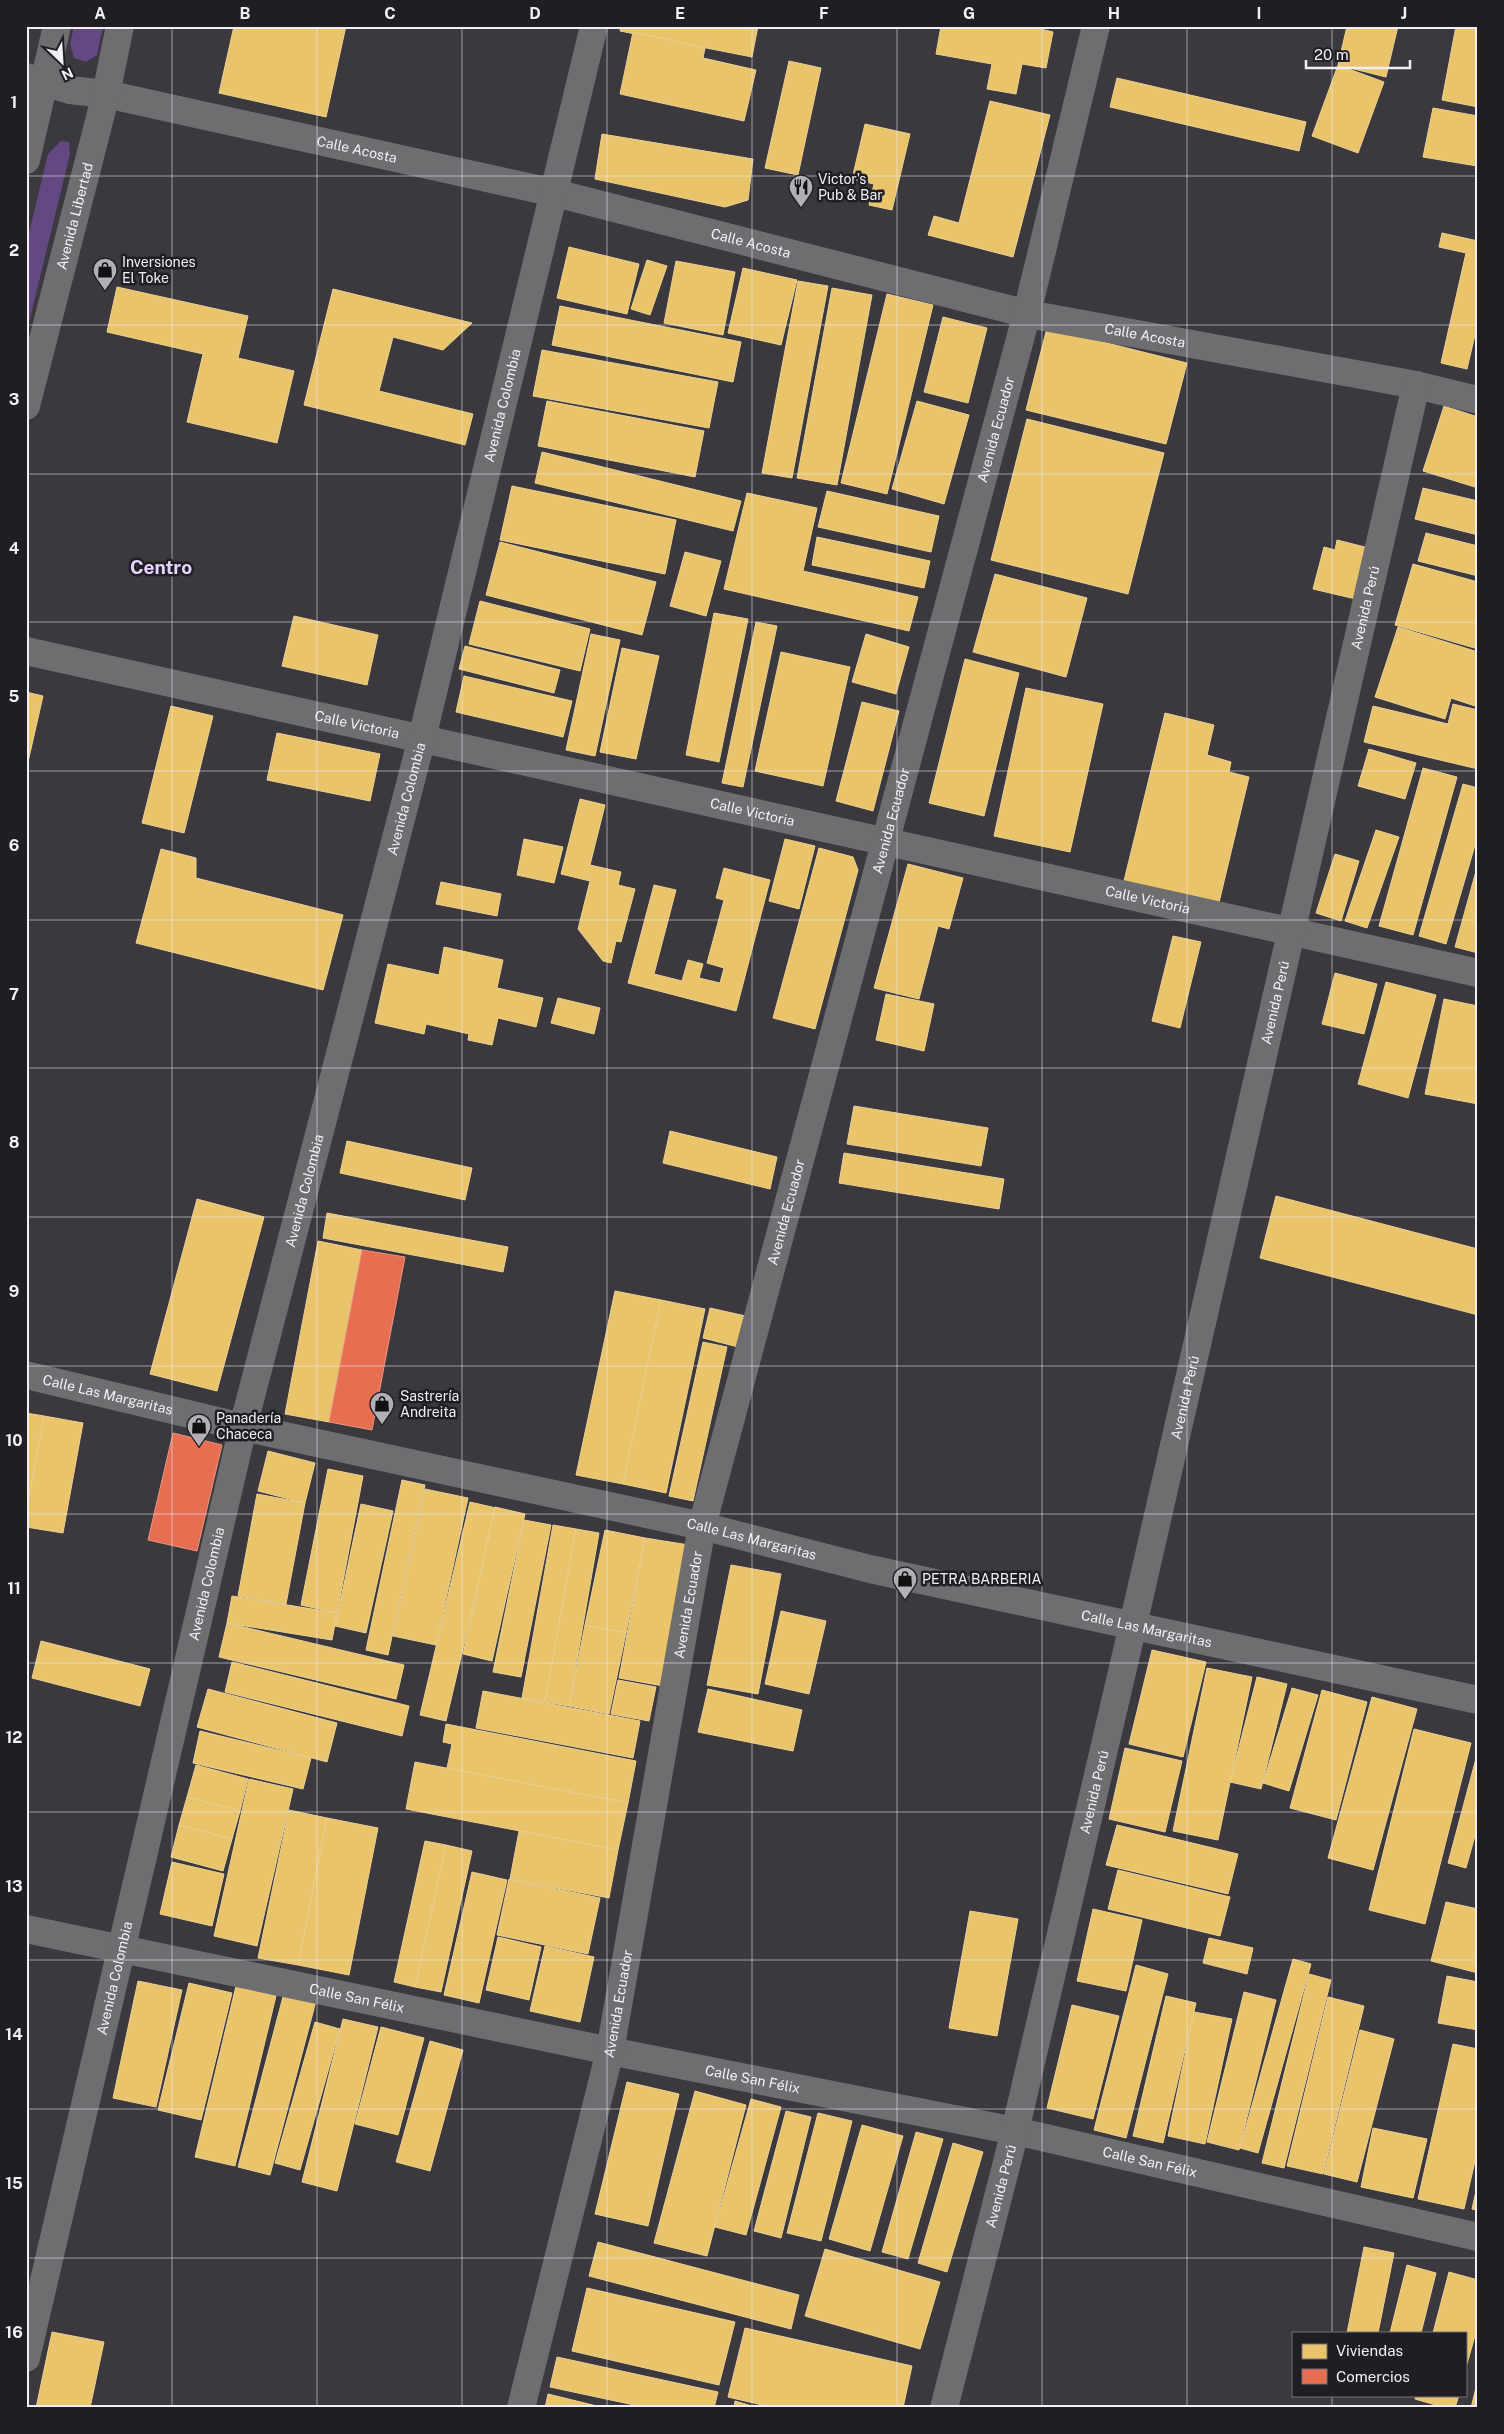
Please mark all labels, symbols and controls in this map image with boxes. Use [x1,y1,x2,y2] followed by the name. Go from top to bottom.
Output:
[94,4,106,23] text: A
[240,4,251,23] text: B
[384,4,396,23] text: C
[529,4,541,23] text: D
[675,4,685,23] text: E
[819,4,829,23] text: F
[963,4,975,23] text: G
[1108,4,1120,23] text: H
[1257,4,1261,23] text: I
[1401,4,1407,23] text: J
[38,38,88,88] north arrow
[1306,38,1410,70] scale bar
[1314,46,1349,63] text: 20 m
[59,64,76,83] text: N
[11,93,17,112] text: 1
[315,133,399,166] street label: Calle Acosta
[53,161,96,271] street label: Avenida Libertad
[818,171,883,203] place label: Victor's Pub & Bar
[788,174,814,208] restaurant icon: Victor's Pub & Bar
[709,225,792,261] street label: Calle Acosta
[9,241,19,260] text: 2
[122,254,196,286] place label: Inversiones El Toke
[92,257,118,291] shop icon: Inversiones El Toke
[1103,320,1187,351] street label: Calle Acosta
[481,347,524,464] street label: Avenida Colombia
[974,375,1018,484] street label: Avenida Ecuador
[9,390,19,409] text: 3
[9,539,20,558] text: 4
[130,556,192,578] district label: Centro
[1348,564,1382,651] street label: Avenida Perú
[9,687,20,706] text: 5
[313,707,401,742] street label: Calle Victoria
[384,741,429,857] street label: Avenida Colombia
[869,766,913,875] street label: Avenida Ecuador
[709,795,796,829] street label: Calle Victoria
[9,836,19,855] text: 6
[1104,883,1192,917] street label: Calle Victoria
[1258,959,1292,1046] street label: Avenida Perú
[9,985,19,1004] text: 7
[9,1133,20,1152] text: 8
[282,1133,327,1249] street label: Avenida Colombia
[764,1157,808,1267] street label: Avenida Ecuador
[9,1282,19,1301] text: 9
[1168,1354,1202,1441] street label: Avenida Perú
[41,1371,174,1418] street label: Calle Las Margaritas
[400,1388,459,1420] place label: Sastrería Andreita
[369,1391,395,1425] shop icon: Sastrería Andreita
[216,1410,281,1442] place label: Panadería Chaceca
[186,1413,212,1447] shop icon: Panadería Chaceca
[5,1431,23,1450] text: 10
[685,1515,818,1563] street label: Calle Las Margaritas
[185,1525,227,1642] street label: Avenida Colombia
[671,1550,705,1660] street label: Avenida Ecuador
[892,1566,918,1600] shop icon: PETRA BARBERIA
[922,1571,1041,1587] place label: PETRA BARBERIA
[7,1579,21,1598] text: 11
[1080,1607,1213,1650] street label: Calle Las Margaritas
[5,1728,23,1747] text: 12
[1077,1749,1112,1835] street label: Avenida Perú
[5,1877,23,1896] text: 13
[94,1920,135,2037] street label: Avenida Colombia
[601,1949,636,2059] street label: Avenida Ecuador
[308,1980,406,2016] street label: Calle San Félix
[5,2025,23,2044] text: 14
[704,2062,802,2096] street label: Calle San Félix
[983,2143,1019,2230] street label: Avenida Perú
[1101,2143,1199,2181] street label: Calle San Félix
[5,2174,23,2193] text: 15
[5,2323,23,2342] text: 16
[1292,2332,1466,2396] legend
[1336,2342,1403,2359] text: Viviendas
[1336,2368,1410,2385] text: Comercios

